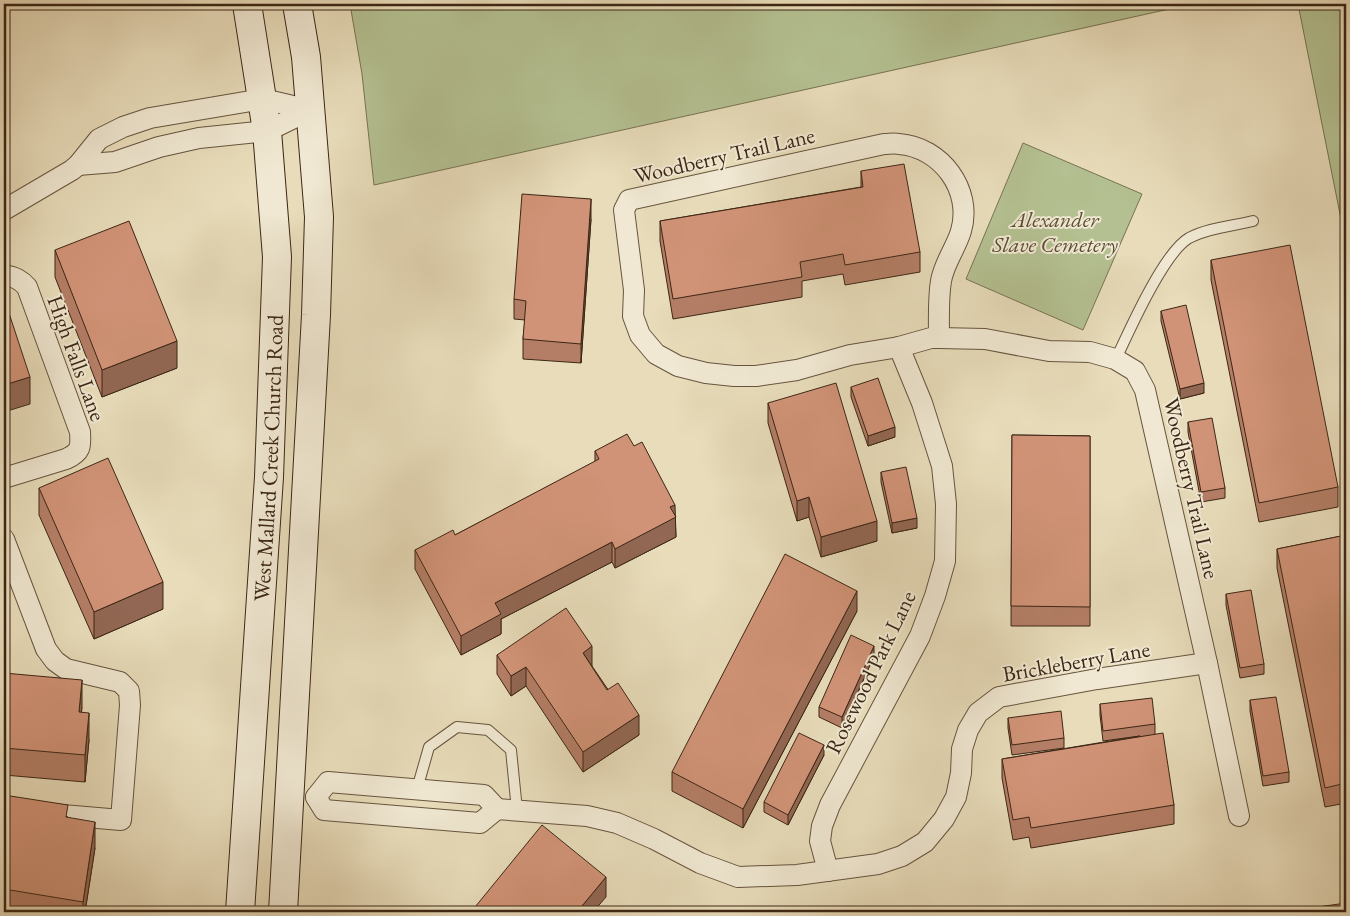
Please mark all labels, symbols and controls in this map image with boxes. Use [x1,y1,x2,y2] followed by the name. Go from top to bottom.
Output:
[631,120,818,190] street label: Woodberry Trail Lane
[991,205,1118,259] park label: Alexander Slave Cemetery
[40,291,113,425] street label: High Falls Lane
[247,313,290,602] street label: West Mallard Creek Church Road
[1157,395,1227,582] street label: Woodberry Trail Lane
[818,586,923,758] street label: Rosewood Park Lane
[1000,634,1153,689] street label: Brickleberry Lane

